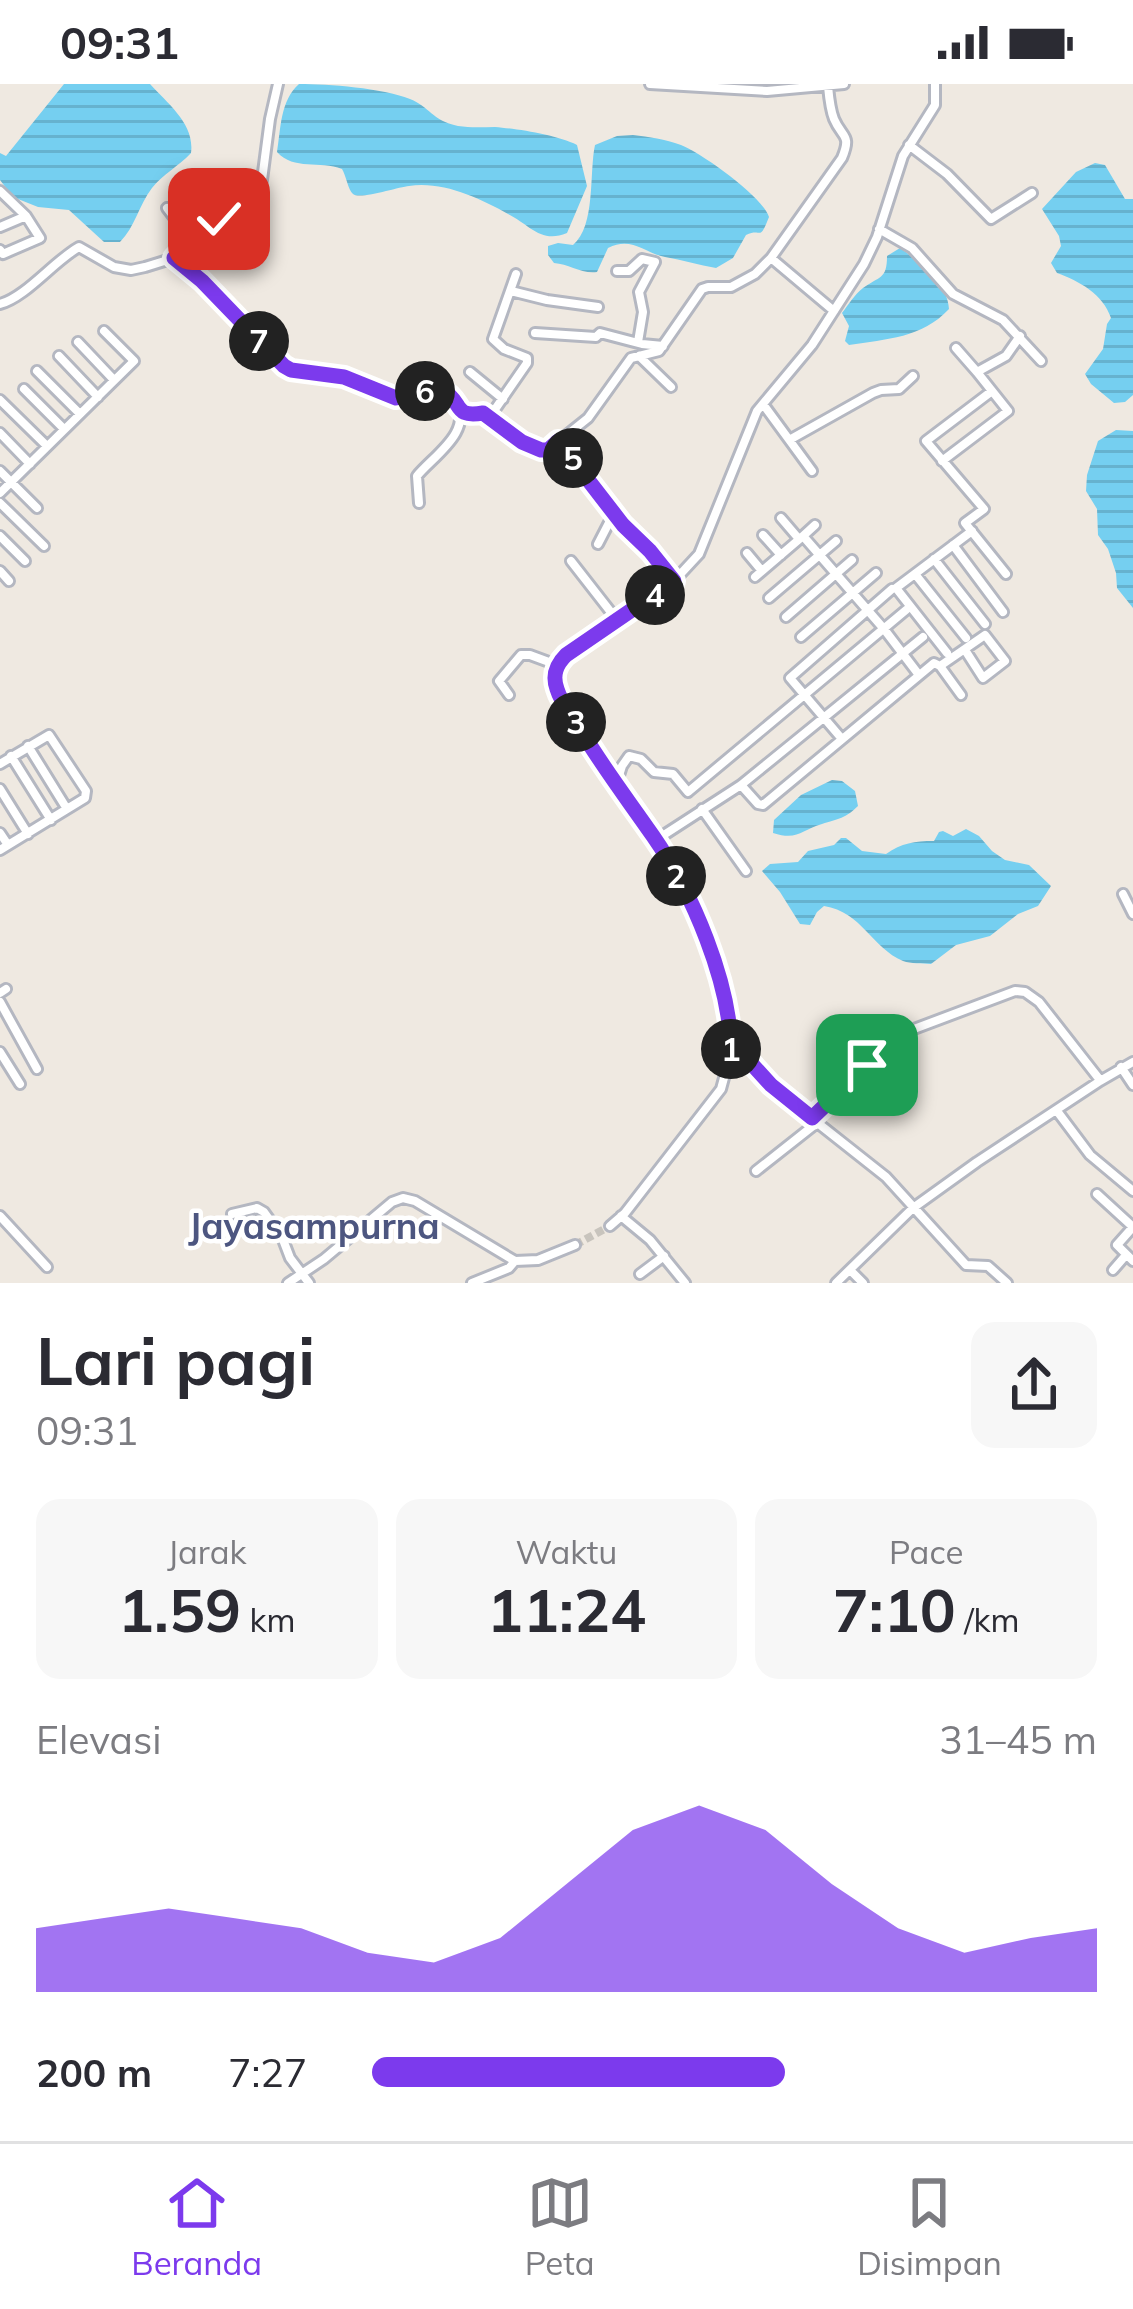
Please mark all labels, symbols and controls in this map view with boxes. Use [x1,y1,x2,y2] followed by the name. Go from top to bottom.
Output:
[60,14,179,70] text: 09:31
[168,168,270,270] pin
[186,186,252,252] icon: check
[229,311,289,371] pin: 7
[249,320,269,361] text: 7
[395,361,455,421] pin: 6
[415,370,435,411] text: 6
[543,428,603,488] pin: 5
[563,437,583,478] text: 5
[625,565,685,625] pin: 4
[645,574,665,615] text: 4
[546,692,606,752] pin: 3
[566,701,586,742] text: 3
[646,846,706,906] pin: 2
[666,855,686,896] text: 2
[816,1014,918,1116] pin
[701,1019,761,1079] pin: 1
[721,1028,741,1069] text: 1
[834,1032,900,1098] icon: arrive
[188,1203,440,1248] district label: Jayasampurna
[36,1319,315,1402] text: Lari pagi
[971,1322,1097,1448] button: share
[36,1406,139,1455] text: 09:31
[167,1531,246,1572] text: Jarak
[516,1531,617,1572] text: Waktu
[889,1531,963,1572] text: Pace
[118,1572,241,1647] text: 1.59
[487,1572,646,1647] text: 11:24
[833,1572,956,1647] text: 7:10
[241,1599,296,1640] text: km
[956,1599,1020,1640] text: /km
[36,1715,162,1764] text: Elevasi
[939,1715,1097,1764] text: 31–45 m
[36,2048,152,2097] text: 200 m
[228,2048,307,2097] text: 7:27
[131,2170,262,2283] tab: Beranda
[525,2170,595,2283] tab: Peta
[857,2170,1002,2283] tab: Disimpan

